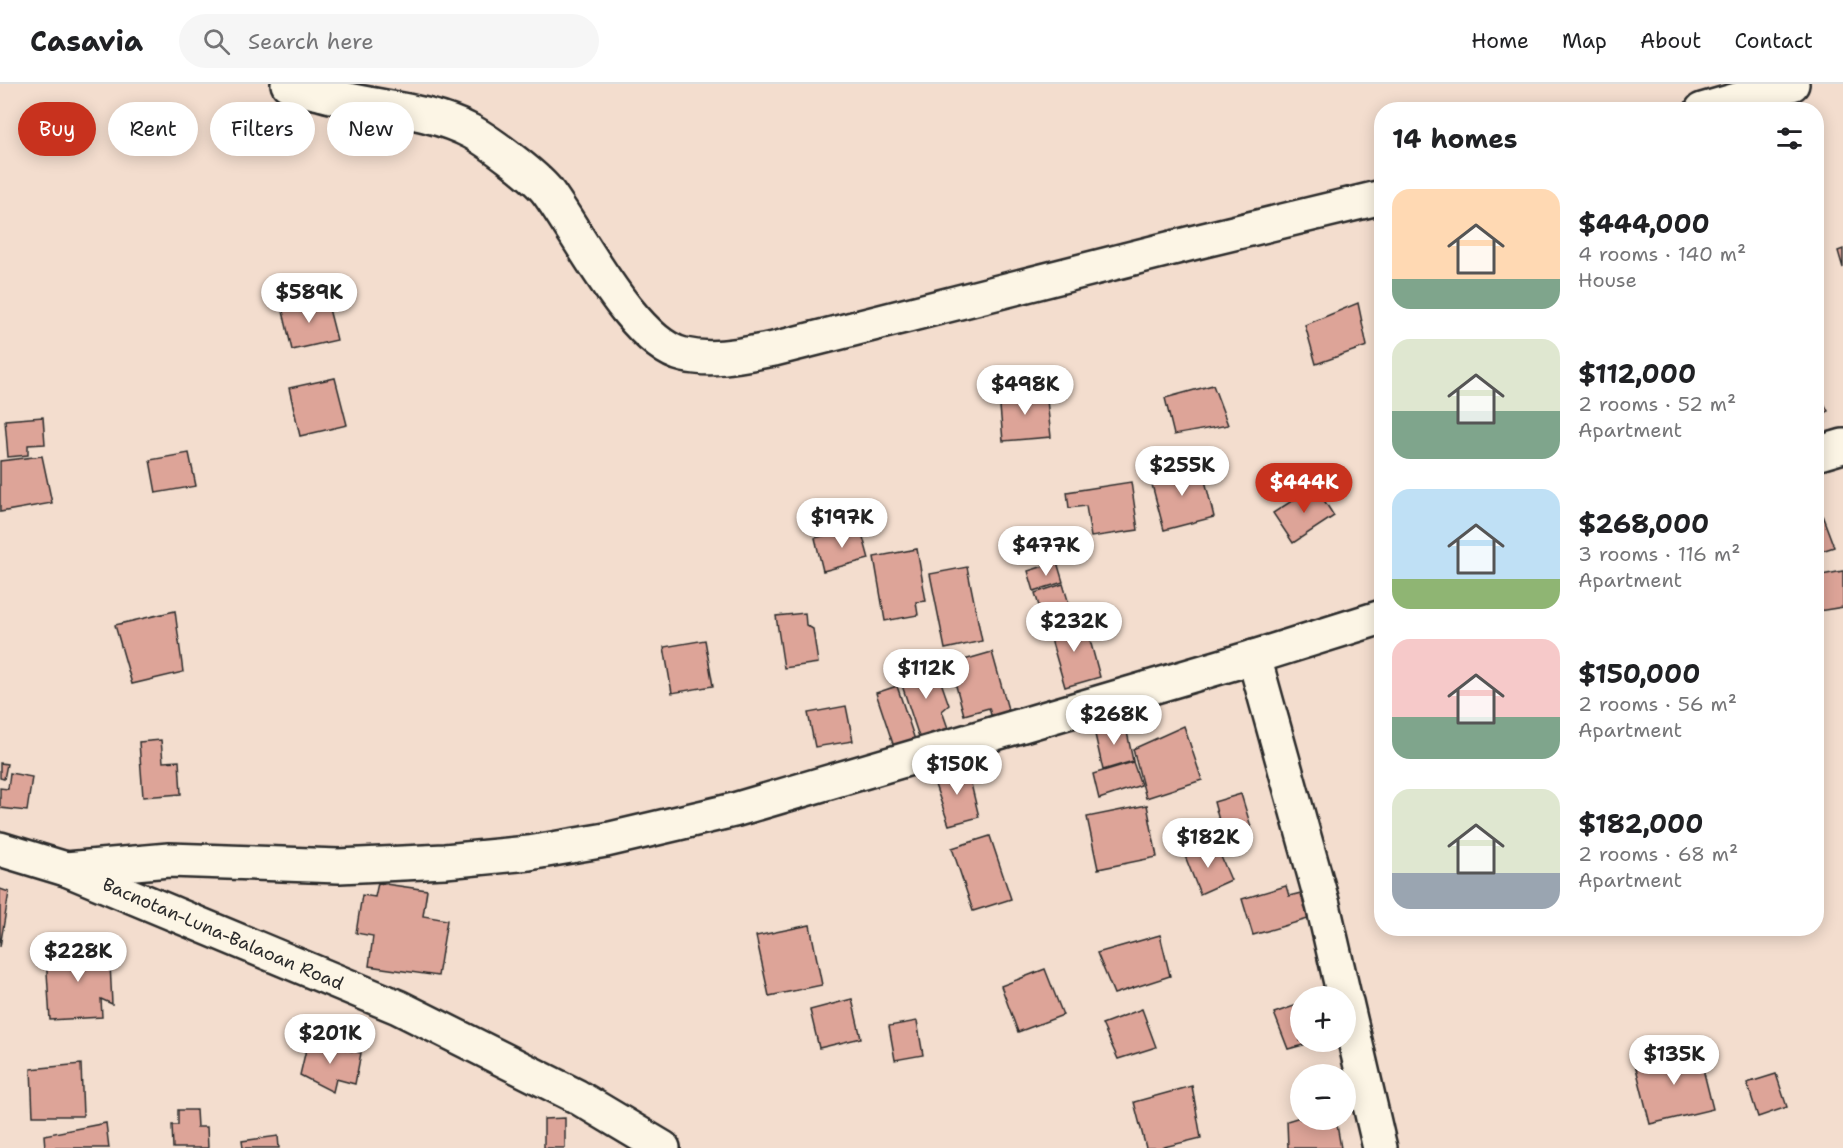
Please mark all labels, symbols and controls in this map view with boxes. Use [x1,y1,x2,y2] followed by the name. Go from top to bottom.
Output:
[179,14,599,68] search box
[30,22,143,60] text: Casavia
[200,25,233,58] icon: search
[248,27,374,56] text: Search here
[1471,27,1529,55] text: Home
[1562,27,1607,55] text: Map
[1640,27,1701,55] text: About
[1734,27,1813,55] text: Contact
[18,102,96,156] chip: Buy
[108,102,198,156] chip: Rent
[210,102,315,156] chip: Filters
[327,102,414,156] chip: New
[1392,121,1518,156] text: 14 homes
[1773,122,1806,155] icon: filters
[1578,206,1710,241] text: $444,000
[1440,213,1512,285] icon: home
[1578,241,1746,267] text: 4 rooms · 140 m²
[1578,267,1637,293] text: House
[267,273,351,324] pin: $589K
[275,279,343,305] text: $589K
[1578,356,1696,391] text: $112,000
[1440,363,1512,435] icon: home
[983,365,1067,416] pin: $498K
[991,371,1059,397] text: $498K
[1578,391,1736,417] text: 2 rooms · 52 m²
[1578,417,1682,443] text: Apartment
[1140,446,1224,497] pin: $255K
[1149,452,1215,478] text: $255K
[1262,463,1346,514] pin: $444K
[1269,469,1339,495] text: $444K
[800,498,884,549] pin: $197K
[810,504,874,530] text: $197K
[1578,506,1709,541] text: $268,000
[1440,513,1512,585] icon: home
[1004,526,1088,577] pin: $477K
[1012,532,1080,558] text: $477K
[1578,541,1740,567] text: 3 rooms · 116 m²
[1578,567,1682,593] text: Apartment
[1032,602,1116,653] pin: $232K
[1040,608,1108,634] text: $232K
[884,649,968,700] pin: $112K
[897,655,955,681] text: $112K
[1578,656,1700,691] text: $150,000
[1440,663,1512,735] icon: home
[1578,691,1737,717] text: 2 rooms · 56 m²
[1072,695,1156,746] pin: $268K
[1080,701,1148,727] text: $268K
[1578,717,1682,743] text: Apartment
[915,745,999,796] pin: $150K
[926,751,988,777] text: $150K
[1578,806,1703,841] text: $182,000
[1440,813,1512,885] icon: home
[1166,818,1250,869] pin: $182K
[1176,824,1240,850] text: $182K
[1578,841,1738,867] text: 2 rooms · 68 m²
[1578,867,1682,893] text: Apartment
[99,872,347,996] street label: Bacnotan-Luna-Balaoan Road
[36,932,120,983] pin: $228K
[44,938,112,964] text: $228K
[1290,986,1356,1130] map controls
[1290,986,1356,1052] button: +
[288,1014,372,1065] pin: $201K
[298,1020,362,1046] text: $201K
[1632,1035,1716,1086] pin: $135K
[1643,1041,1705,1067] text: $135K
[1290,1064,1356,1130] button: −

